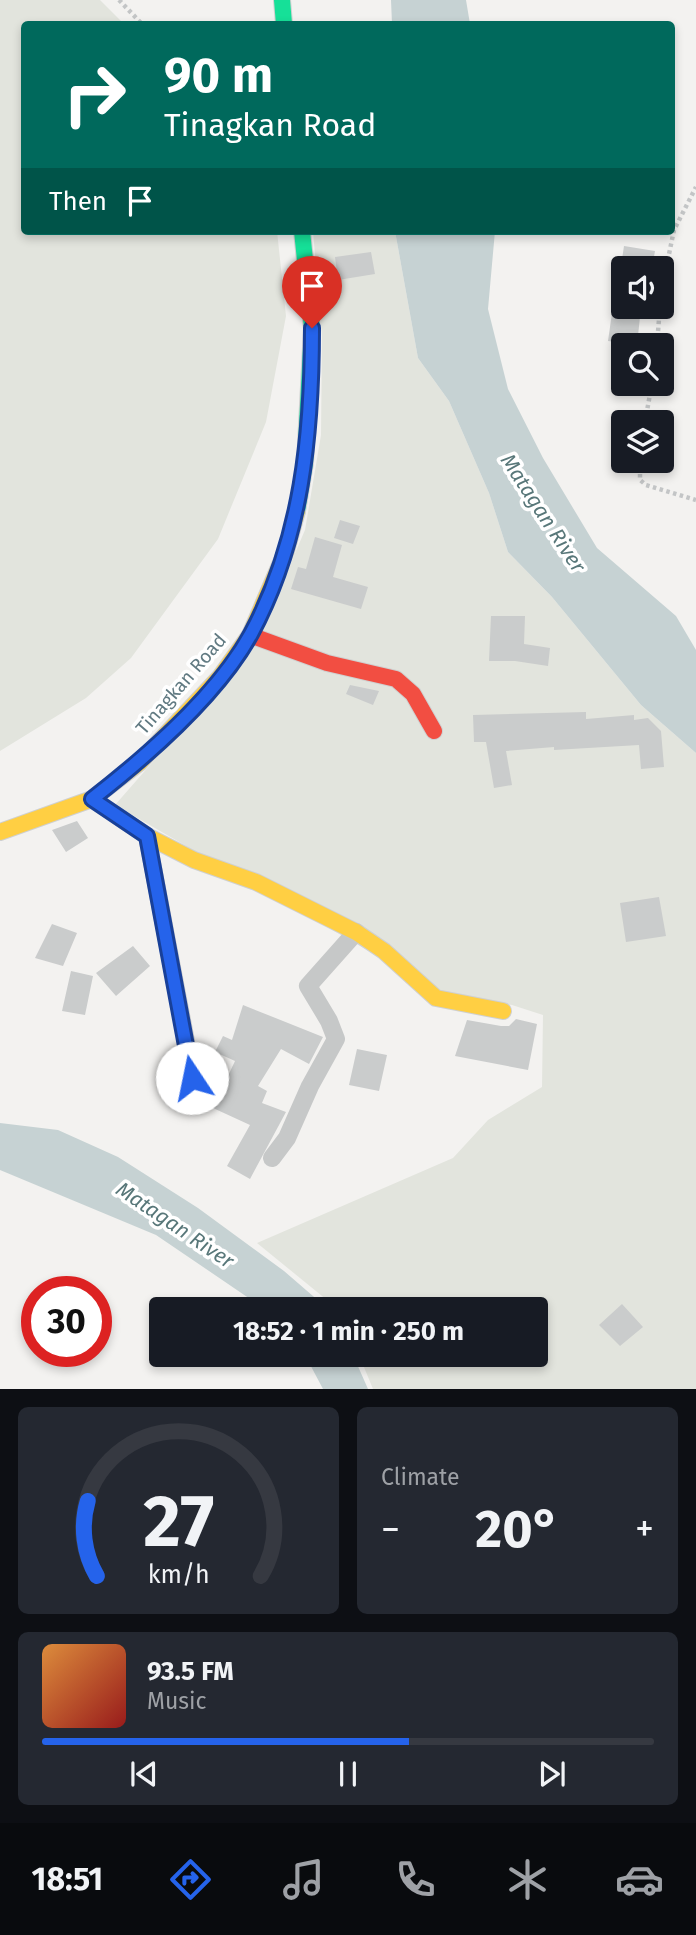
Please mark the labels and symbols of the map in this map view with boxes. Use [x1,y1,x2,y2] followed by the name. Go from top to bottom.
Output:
[282,256,342,328] pin
[495,449,592,578] water label: Matagan River
[131,629,231,739] street label: Tinagkan Road
[155,1041,229,1115] position arrow
[111,1176,240,1274] water label: Matagan River
[21,1276,112,1367] speed limit sign: 30

